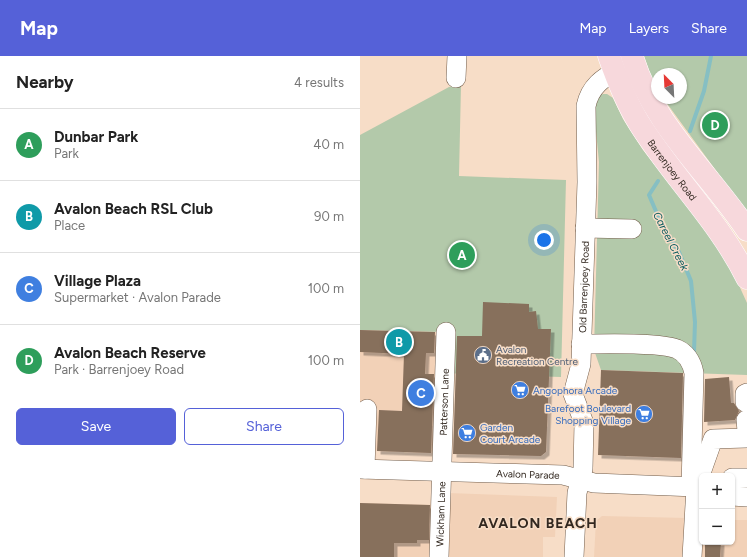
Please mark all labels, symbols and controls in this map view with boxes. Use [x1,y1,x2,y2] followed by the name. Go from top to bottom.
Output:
[20,17,58,40] text: Map
[579,20,607,37] text: Map
[629,20,669,37] text: Layers
[691,20,727,37] text: Share
[651,68,687,104] north arrow
[16,72,74,92] text: Nearby
[294,75,344,90] text: 4 results
[702,110,728,140] pin: D
[54,128,138,146] text: Dunbar Park
[24,137,34,152] text: A
[313,137,344,152] text: 40 m
[645,137,700,203] street label: Barrenjoey Road
[54,146,79,161] text: Park
[54,200,213,218] text: Avalon Beach RSL Club
[25,209,33,224] text: B
[314,209,344,224] text: 90 m
[650,210,691,273] water label: Careel Creek
[54,218,85,233] text: Place
[534,230,554,250] your location
[449,240,475,270] pin: A
[576,241,592,333] street label: Old Barrenjoey Road
[54,272,141,290] text: Village Plaza
[24,281,34,296] text: C
[308,281,344,296] text: 100 m
[54,290,221,305] text: Supermarket · Avalon Parade
[386,327,412,357] pin: B
[496,343,578,368] place label: Avalon Recreation Centre
[54,344,206,362] text: Avalon Beach Reserve
[473,345,493,365] public building icon: Avalon Recreation Centre
[24,353,34,368] text: D
[308,353,344,368] text: 100 m
[54,362,184,377] text: Park · Barrenjoey Road
[437,368,452,436] street label: Patterson Lane
[408,378,434,408] pin: C
[510,380,530,400] supermarket icon: Angophora Arcade
[533,384,618,397] place label: Angophora Arcade
[545,402,632,427] place label: Barefoot Boulevard Shopping Village
[634,404,654,424] supermarket icon: Barefoot Boulevard Shopping Village
[16,408,176,445] button: Save
[184,408,344,445] button: Share
[480,421,541,446] place label: Garden Court Arcade
[457,423,477,443] supermarket icon: Garden Court Arcade
[496,467,560,482] street label: Avalon Parade
[699,473,735,545] map controls
[699,473,735,509] button: +
[433,481,448,547] street label: Wickham Lane
[699,509,735,545] button: −
[478,515,598,532] district label: AVALON BEACH

